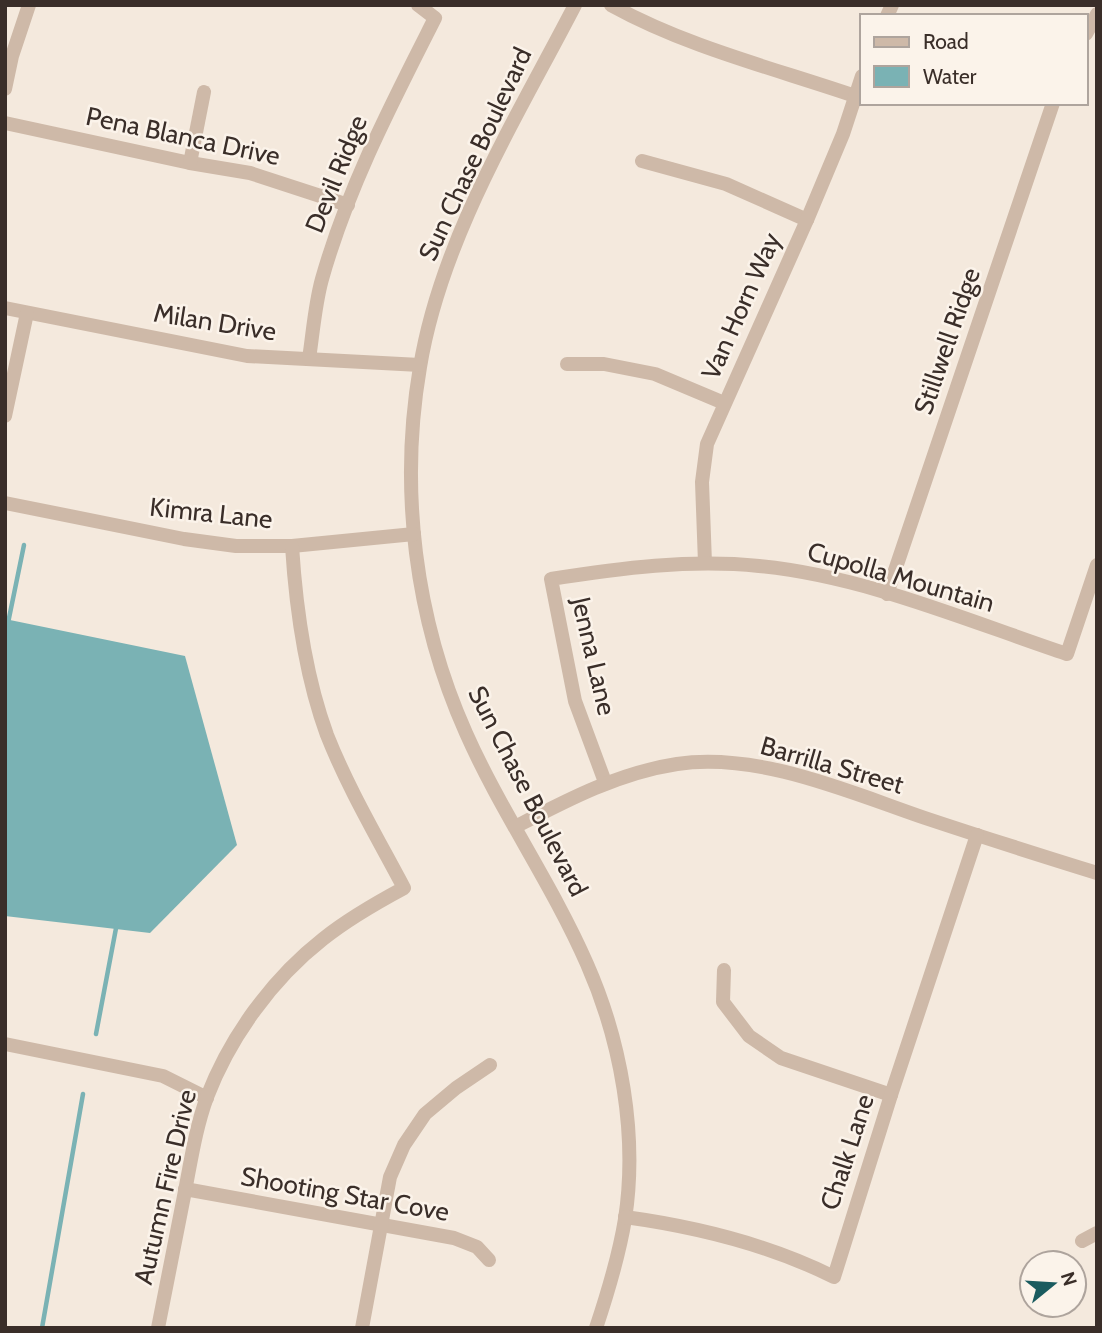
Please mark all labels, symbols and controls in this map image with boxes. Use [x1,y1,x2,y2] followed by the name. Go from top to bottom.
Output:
[860,14,1088,105] legend
[923,29,969,54] text: Road
[412,42,538,266] street label: Sun Chase Boulevard
[923,64,977,89] text: Water
[83,100,283,172] street label: Pena Blanca Drive
[298,111,374,237] street label: Devil Ridge
[694,228,788,384] street label: Van Horn Way
[907,263,987,419] street label: Stillwell Ridge
[151,297,279,347] street label: Milan Drive
[148,491,274,535] street label: Kimra Lane
[804,535,998,619] street label: Cupolla Mountain
[565,593,623,718] street label: Jenna Lane
[461,681,595,901] street label: Sun Chase Boulevard
[757,729,907,801] street label: Barrilla Street
[127,1086,203,1288] street label: Autumn Fire Drive
[813,1090,881,1214] street label: Chalk Lane
[238,1160,452,1228] street label: Shooting Star Cove
[1018,1249,1088,1319] north arrow
[1056,1269,1082,1289] text: N

